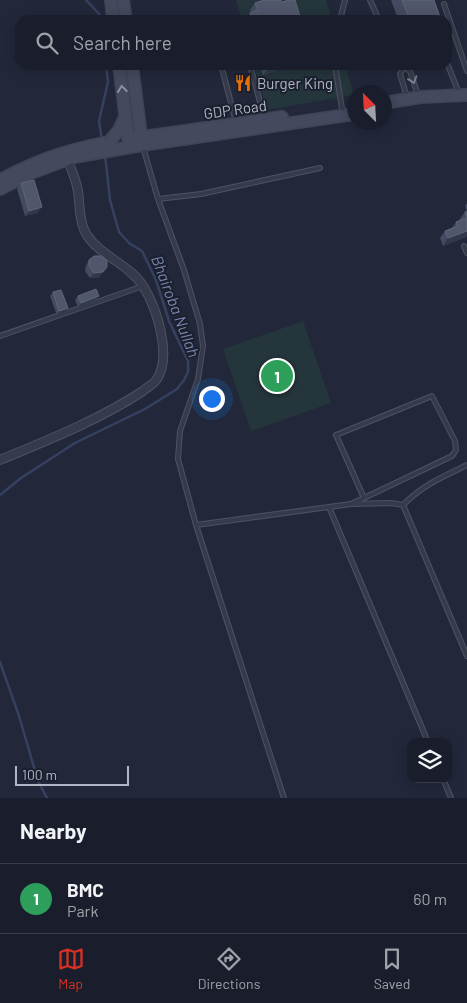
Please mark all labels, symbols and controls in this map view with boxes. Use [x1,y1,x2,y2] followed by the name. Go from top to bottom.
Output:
[15,15,452,70] search box
[33,29,61,57] icon: search
[73,31,172,54] text: Search here
[233,73,253,93] restaurant icon: Burger King
[257,74,333,92] place label: Burger King
[408,76,418,84] one-way arrow
[117,84,128,92] one-way arrow
[347,85,392,130] north arrow
[202,96,268,122] street label: GDP Road
[148,252,204,360] water label: Bhairoba Nullah
[261,357,293,395] pin: 1
[199,386,225,412] your location
[407,738,452,783] map controls
[407,738,452,783] button: layers
[15,763,129,786] scale bar
[22,766,57,783] text: 100 m
[20,818,86,843] text: Nearby
[67,878,104,901] text: BMC
[33,889,39,908] text: 1
[413,889,447,908] text: 60 m
[67,901,98,920] text: Park
[57,945,85,992] tab: Map
[198,945,260,992] tab: Directions
[374,945,410,992] tab: Saved

